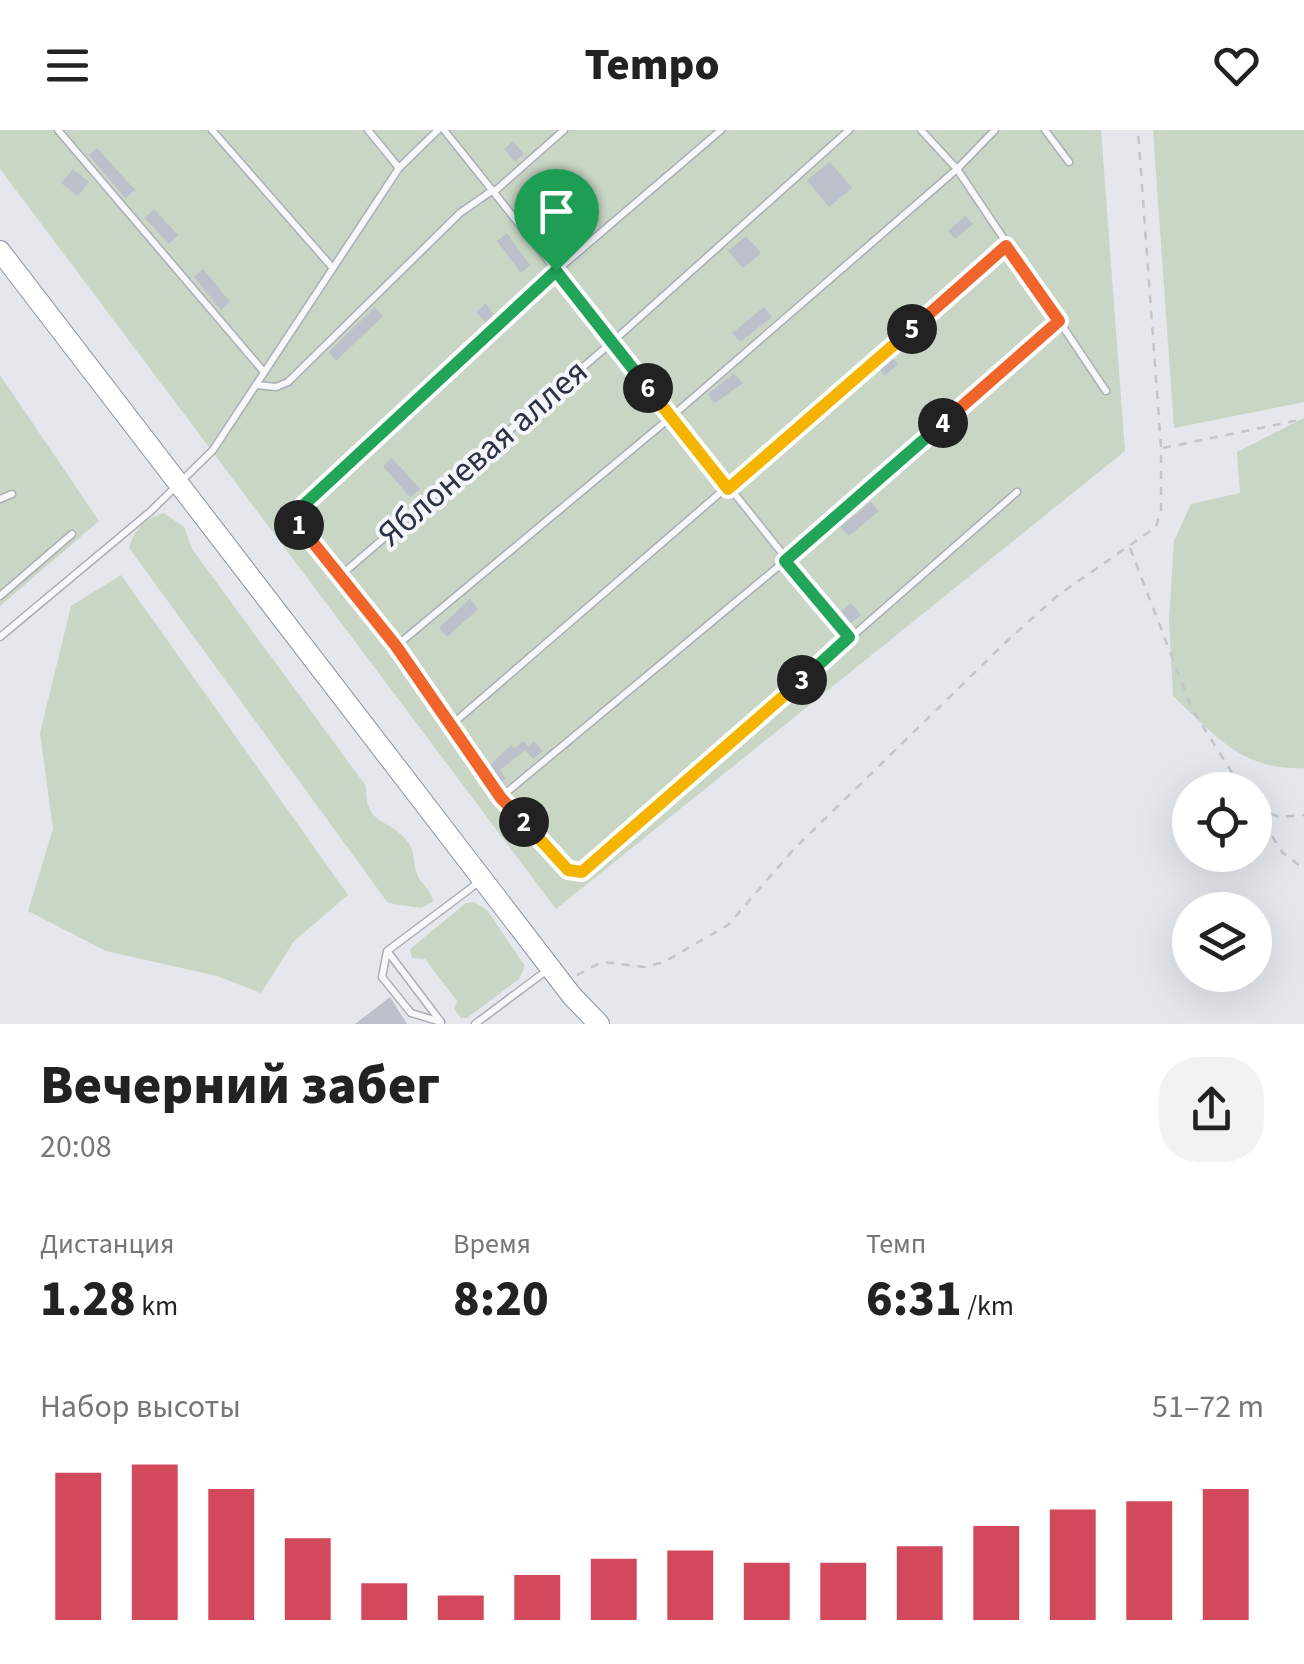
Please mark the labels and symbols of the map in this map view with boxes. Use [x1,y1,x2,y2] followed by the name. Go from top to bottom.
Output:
[514,169,599,272] pin
[887,304,937,354] pin: 5
[367,347,599,559] street label: Яблоневая аллея
[623,363,673,413] pin: 6
[918,398,968,448] pin: 4
[274,500,324,550] pin: 1
[777,655,827,705] pin: 3
[499,797,549,847] pin: 2

